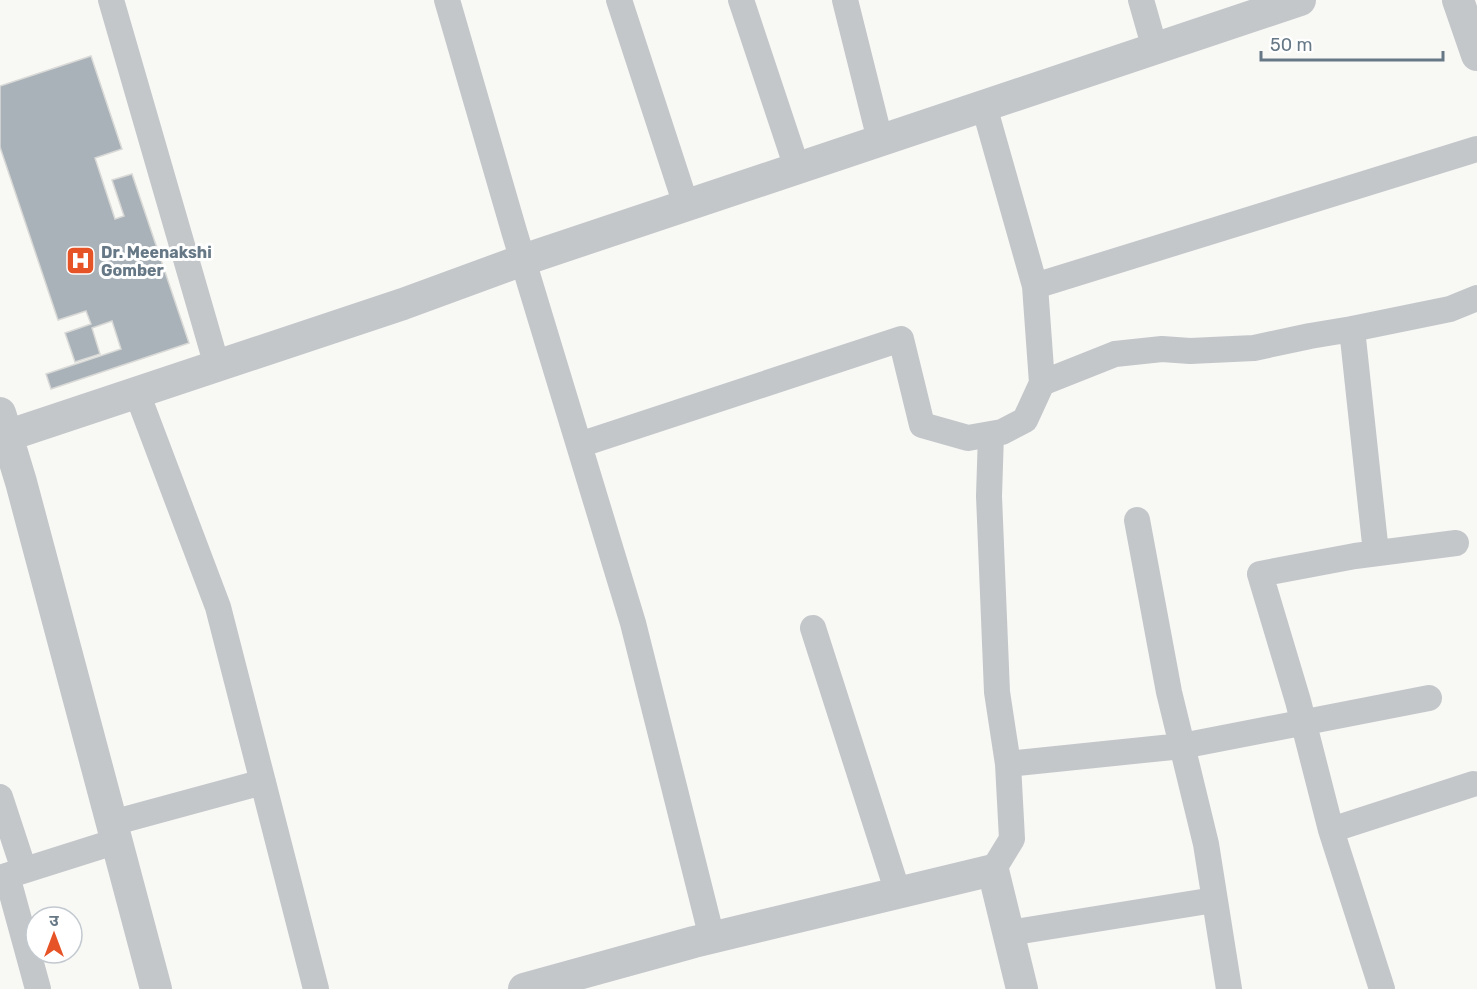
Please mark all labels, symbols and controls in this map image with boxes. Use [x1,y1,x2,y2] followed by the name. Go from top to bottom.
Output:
[1261,24,1442,62] scale bar
[1270,34,1313,56] text: 50 m
[101,243,212,280] place label: Dr. Meenakshi Gomber
[64,245,96,277] hospital icon: Dr. Meenakshi Gomber
[24,905,84,965] north arrow
[49,911,59,930] text: उ

